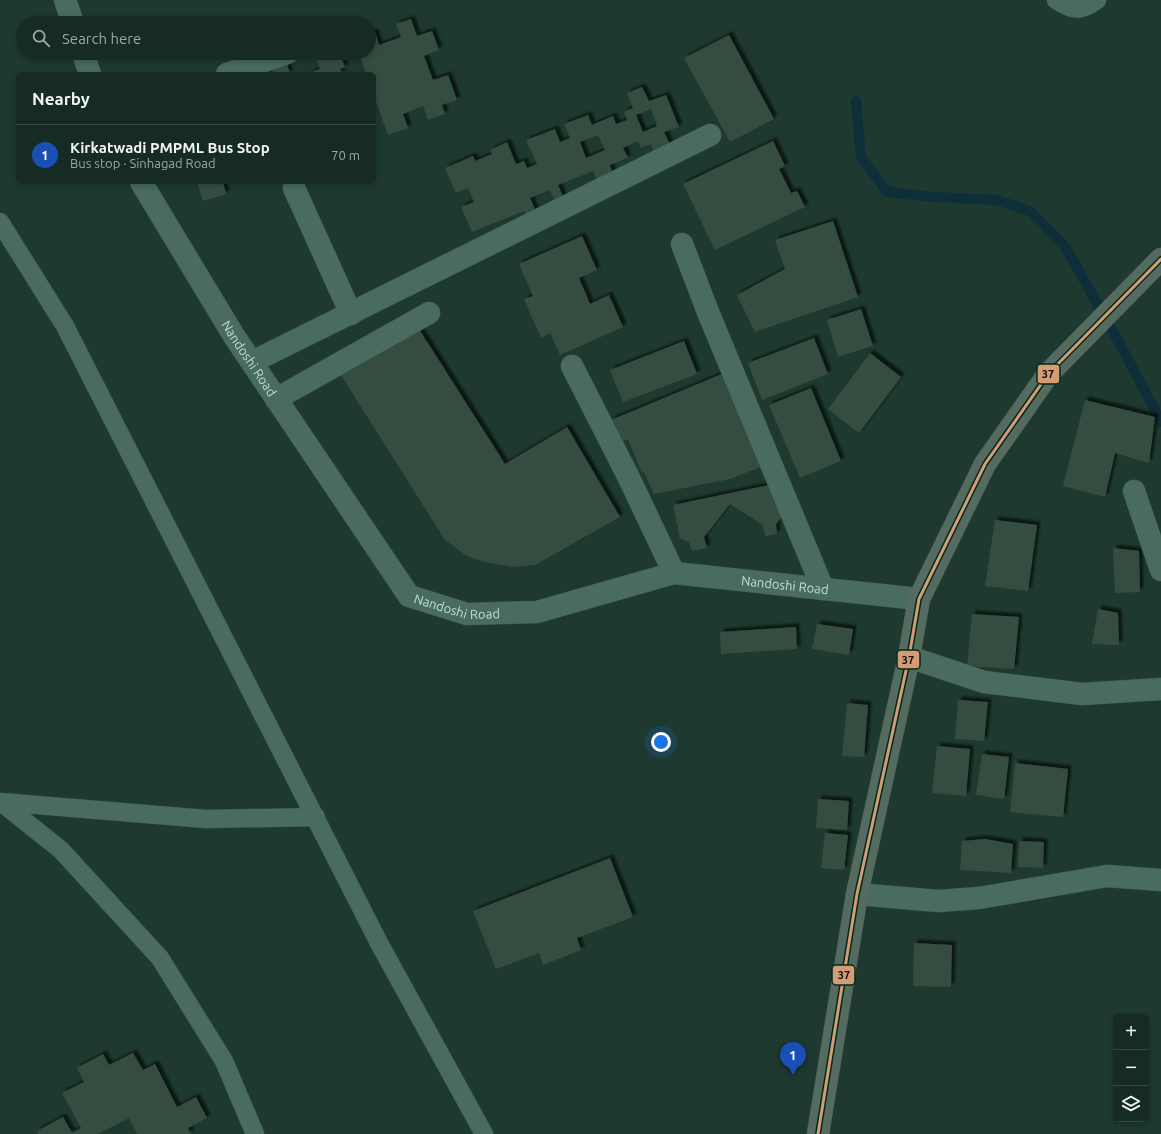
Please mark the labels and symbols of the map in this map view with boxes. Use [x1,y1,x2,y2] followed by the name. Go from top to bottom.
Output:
[219,318,279,399] street label: Nandoshi Road
[1037,364,1060,384] line badge: 37
[1042,368,1054,380] text: 37
[740,573,829,596] street label: Nandoshi Road
[412,591,500,621] street label: Nandoshi Road
[897,650,920,669] line badge: 37
[902,654,914,666] text: 37
[651,732,671,752] your location
[832,965,855,985] line badge: 37
[838,969,850,981] text: 37
[780,1042,806,1075] pin: 1

